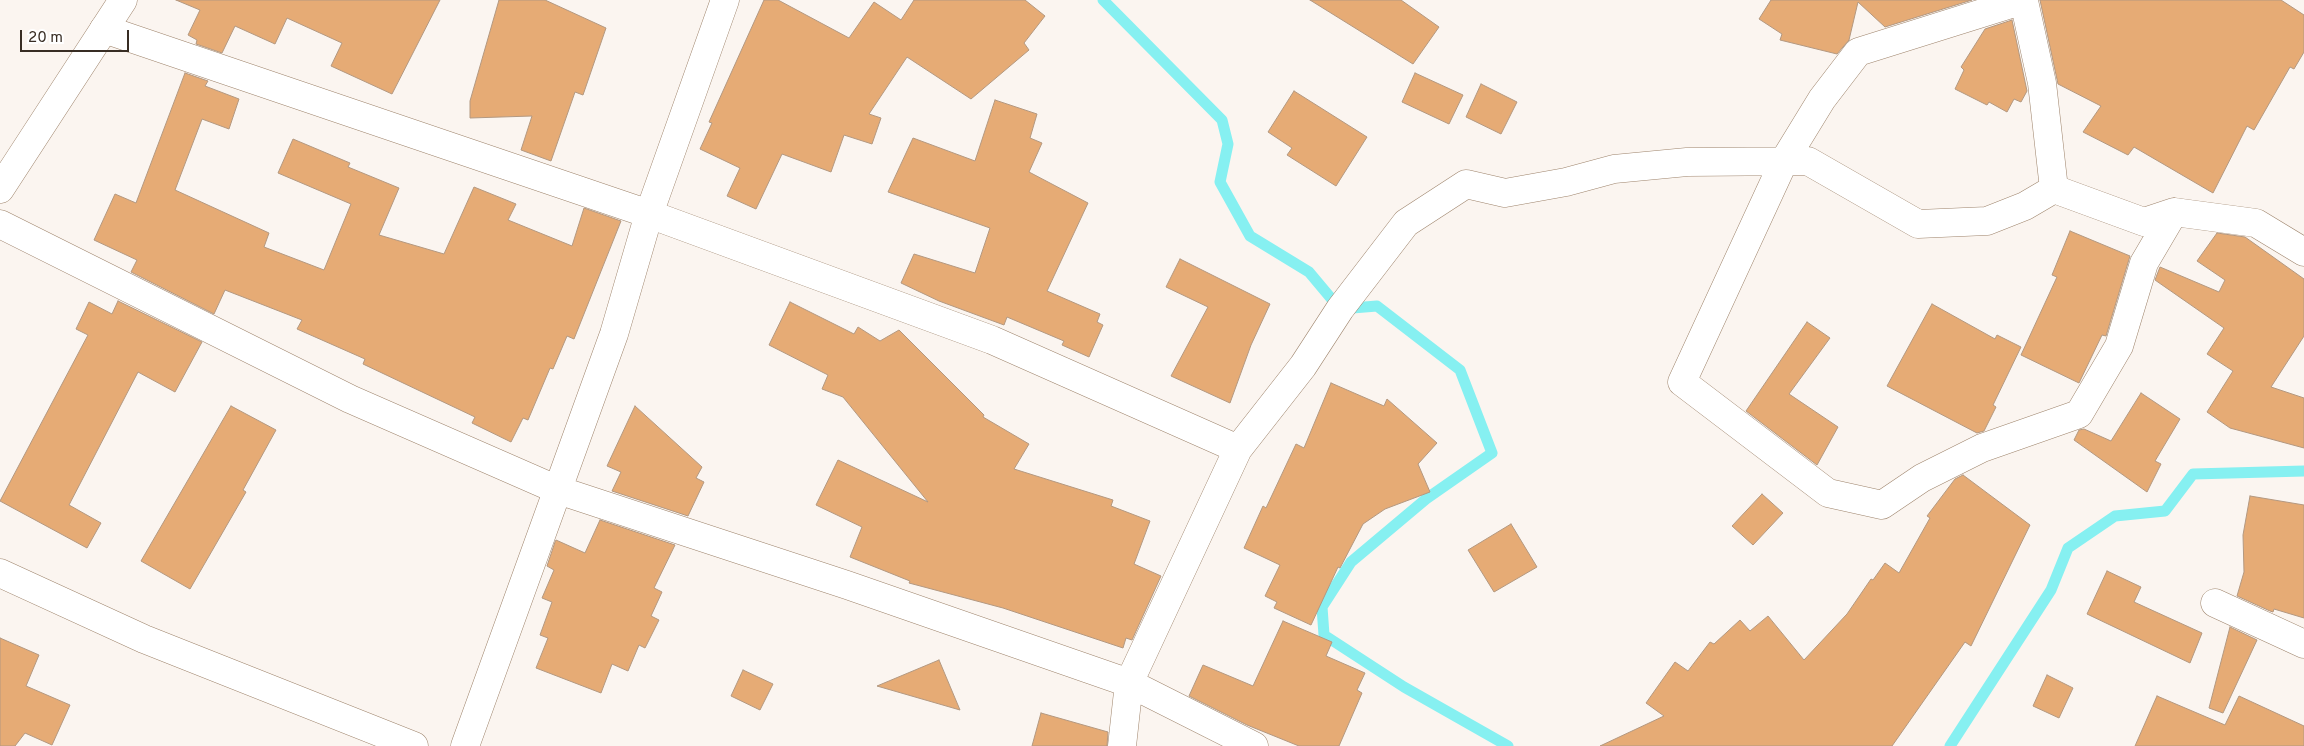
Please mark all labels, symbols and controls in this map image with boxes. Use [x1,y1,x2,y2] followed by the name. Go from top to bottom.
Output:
[22,20,131,52] scale bar
[28,29,63,48] text: 20 m

